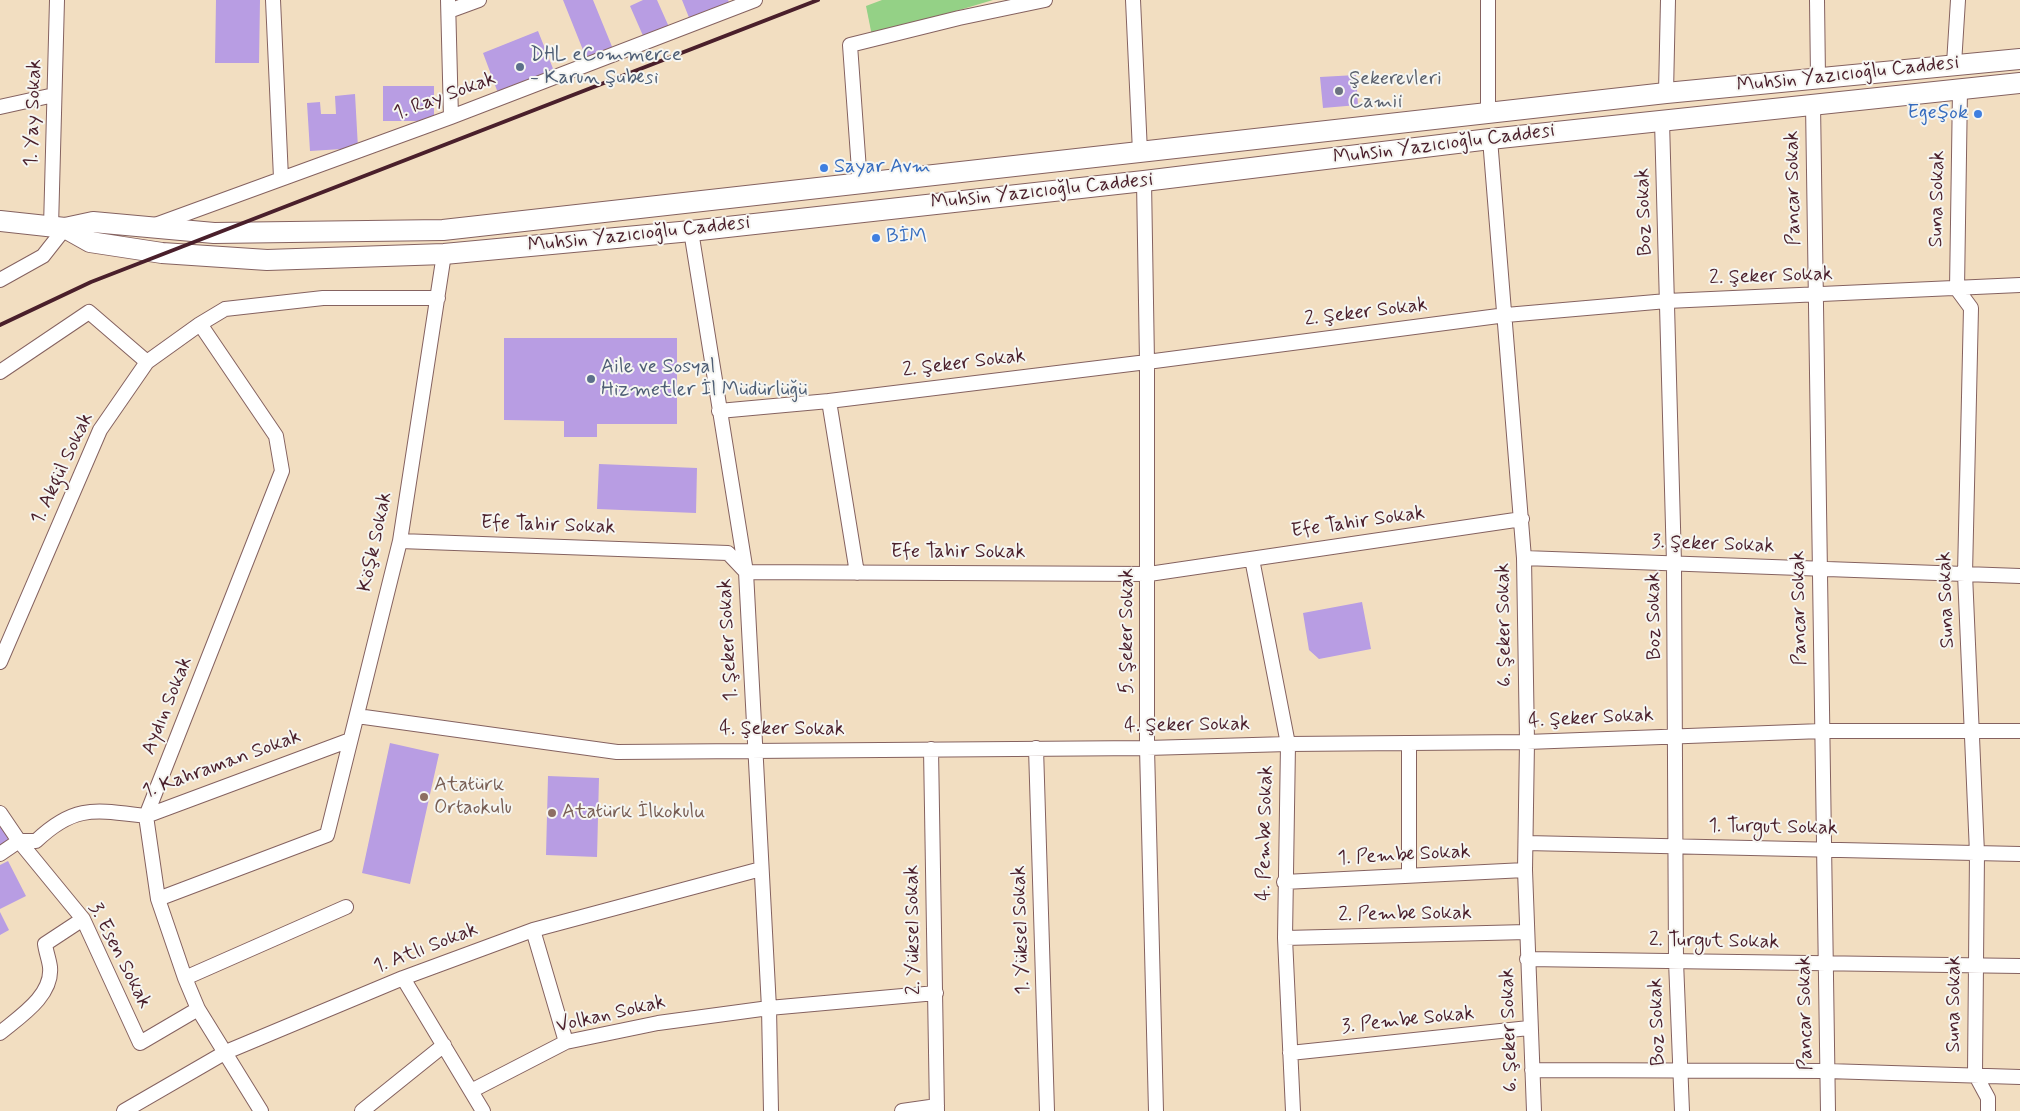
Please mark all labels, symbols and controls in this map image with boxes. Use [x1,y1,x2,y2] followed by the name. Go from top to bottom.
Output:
[530,44,682,91] place label: DHL eCommerce - Karun Şubesi
[1736,51,1960,99] street label: Muhsin Yazıcıoğlu Caddesi
[20,59,48,167] street label: 1. Yay Sokak
[514,61,526,73] marker: DHL eCommerce - Karun Şubesi
[391,67,499,127] street label: 1. Ray Sokak
[1349,68,1442,115] place label: Şekerevleri Camii
[1333,85,1345,97] marker: Şekerevleri Camii
[1907,102,1968,126] place label: Egeşok
[1972,108,1984,120] marker: Egeşok
[1332,119,1556,171] street label: Muhsin Yazıcıoğlu Caddesi
[1781,130,1807,246] street label: Pancar Sokak
[1925,150,1951,248] street label: Suna Sokak
[834,156,931,180] place label: Sayar Avm
[818,162,830,174] marker: Sayar Avm
[930,168,1154,216] street label: Muhsin Yazıcıoğlu Caddesi
[1631,168,1659,256] street label: Boz Sokak
[527,211,751,259] street label: Muhsin Yazıcıoğlu Caddesi
[886,226,927,250] place label: BİM
[870,232,882,244] marker: BİM
[1709,263,1833,291] street label: 2. Şeker Sokak
[1303,294,1429,332] street label: 2. Şeker Sokak
[901,345,1027,383] street label: 2. Şeker Sokak
[601,356,807,403] place label: Aile ve Sosyal Hizmetler İl Müdürlüğü
[585,373,597,385] marker: Aile ve Sosyal Hizmetler İl Müdürlüğü
[27,409,99,529] street label: 1. Akgül Sokak
[354,490,398,594] street label: Köşk Sokak
[1290,502,1426,544] street label: Efe Tahir Sokak
[480,512,616,540] street label: Efe Tahir Sokak
[1651,531,1775,559] street label: 3. Şeker Sokak
[891,541,1025,565] street label: Efe Tahir Sokak
[1787,550,1813,666] street label: Pancar Sokak
[1933,551,1961,649] street label: Suna Sokak
[1492,563,1518,687] street label: 6. Şeker Sokak
[1116,568,1140,694] street label: 5. Şeker Sokak
[1642,572,1668,660] street label: Boz Sokak
[714,578,744,702] street label: 1. Şeker Sokak
[137,653,199,759] street label: Aydın Sokak
[1528,704,1654,734] street label: 4. Şeker Sokak
[1124,713,1250,739] street label: 4. Şeker Sokak
[719,718,845,742] street label: 4. Şeker Sokak
[139,725,305,805] street label: 1. Kahraman Sokak
[1253,765,1279,901] street label: 4. Pembe Sokak
[434,774,512,821] place label: Atatürk Ortaokulu
[418,791,430,803] marker: Atatürk Ortaokulu
[562,801,705,825] place label: Atatürk İlkokulu
[546,807,558,819] marker: Atatürk İlkokulu
[1708,815,1838,841] street label: 1. Turgut Sokak
[1337,841,1471,871] street label: 1. Pembe Sokak
[901,865,927,995] street label: 2. Yüksel Sokak
[1008,865,1036,995] street label: 1. Yüksel Sokak
[82,899,156,1013] street label: 3. Esen Sokak
[1338,902,1472,928] street label: 2. Pembe Sokak
[370,918,482,980] street label: 1. Atlı Sokak
[1649,929,1779,955] street label: 2. Turgut Sokak
[1793,955,1819,1071] street label: Pancar Sokak
[1943,956,1967,1052] street label: Suna Sokak
[1496,968,1524,1092] street label: 6. Şeker Sokak
[1644,978,1672,1066] street label: Boz Sokak
[554,991,668,1039] street label: Volkan Sokak
[1341,1002,1475,1040] street label: 3. Pembe Sokak

